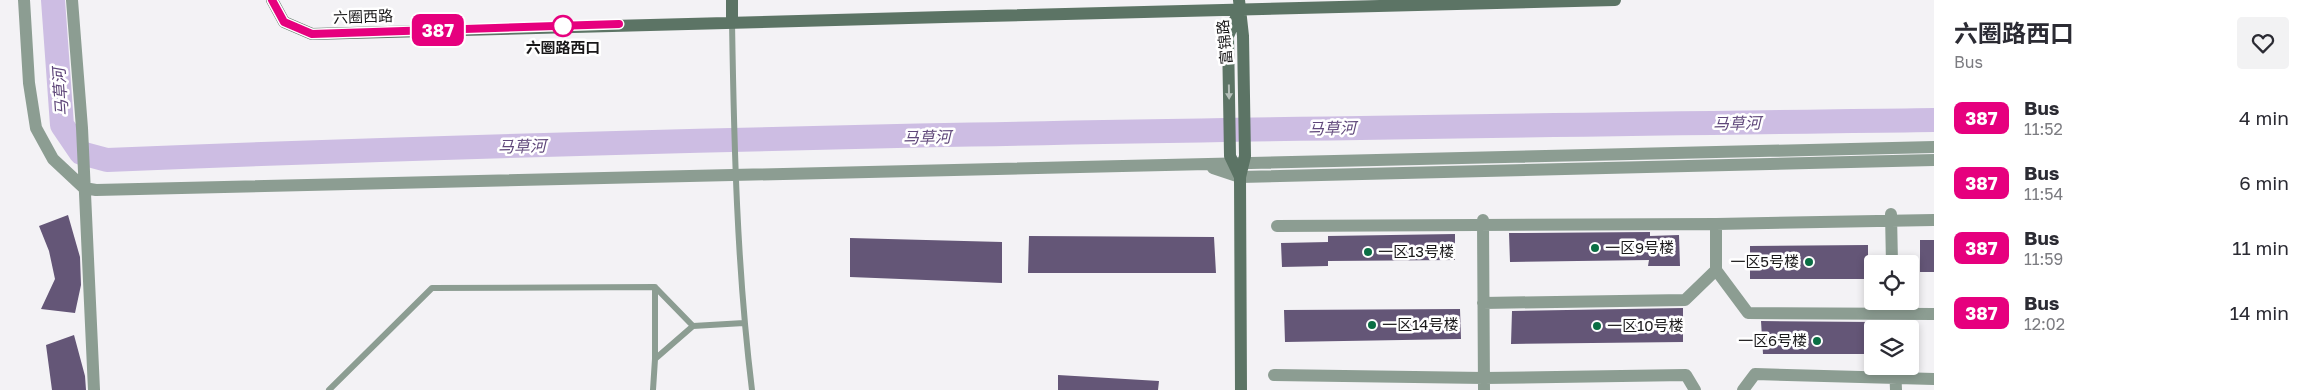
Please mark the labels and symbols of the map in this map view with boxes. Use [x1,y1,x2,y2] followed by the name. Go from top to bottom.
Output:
[333,6,393,26] street label: 六圈西路
[409,14,467,46] line badge: 387
[552,15,574,37] marker: 六圈路西口
[1213,19,1235,65] street label: 富锦路
[525,38,601,56] place label: 六圈路西口
[48,64,72,117] water label: 马草河
[1225,85,1233,101] one-way arrow
[1713,113,1764,133] water label: 马草河
[1308,118,1359,138] water label: 马草河
[903,127,954,147] water label: 马草河
[498,136,549,156] water label: 马草河
[1605,238,1674,256] place label: 一区9号楼
[1378,242,1454,260] place label: 一区13号楼
[1589,242,1601,254] marker: 一区9号楼
[1362,246,1374,258] marker: 一区13号楼
[1730,252,1799,270] place label: 一区5号楼
[1803,256,1815,268] marker: 一区5号楼
[1382,315,1458,333] place label: 一区14号楼
[1607,316,1684,334] place label: 一区10号楼
[1366,319,1378,331] marker: 一区14号楼
[1591,320,1603,332] marker: 一区10号楼
[1738,331,1807,349] place label: 一区6号楼
[1811,335,1823,347] marker: 一区6号楼

